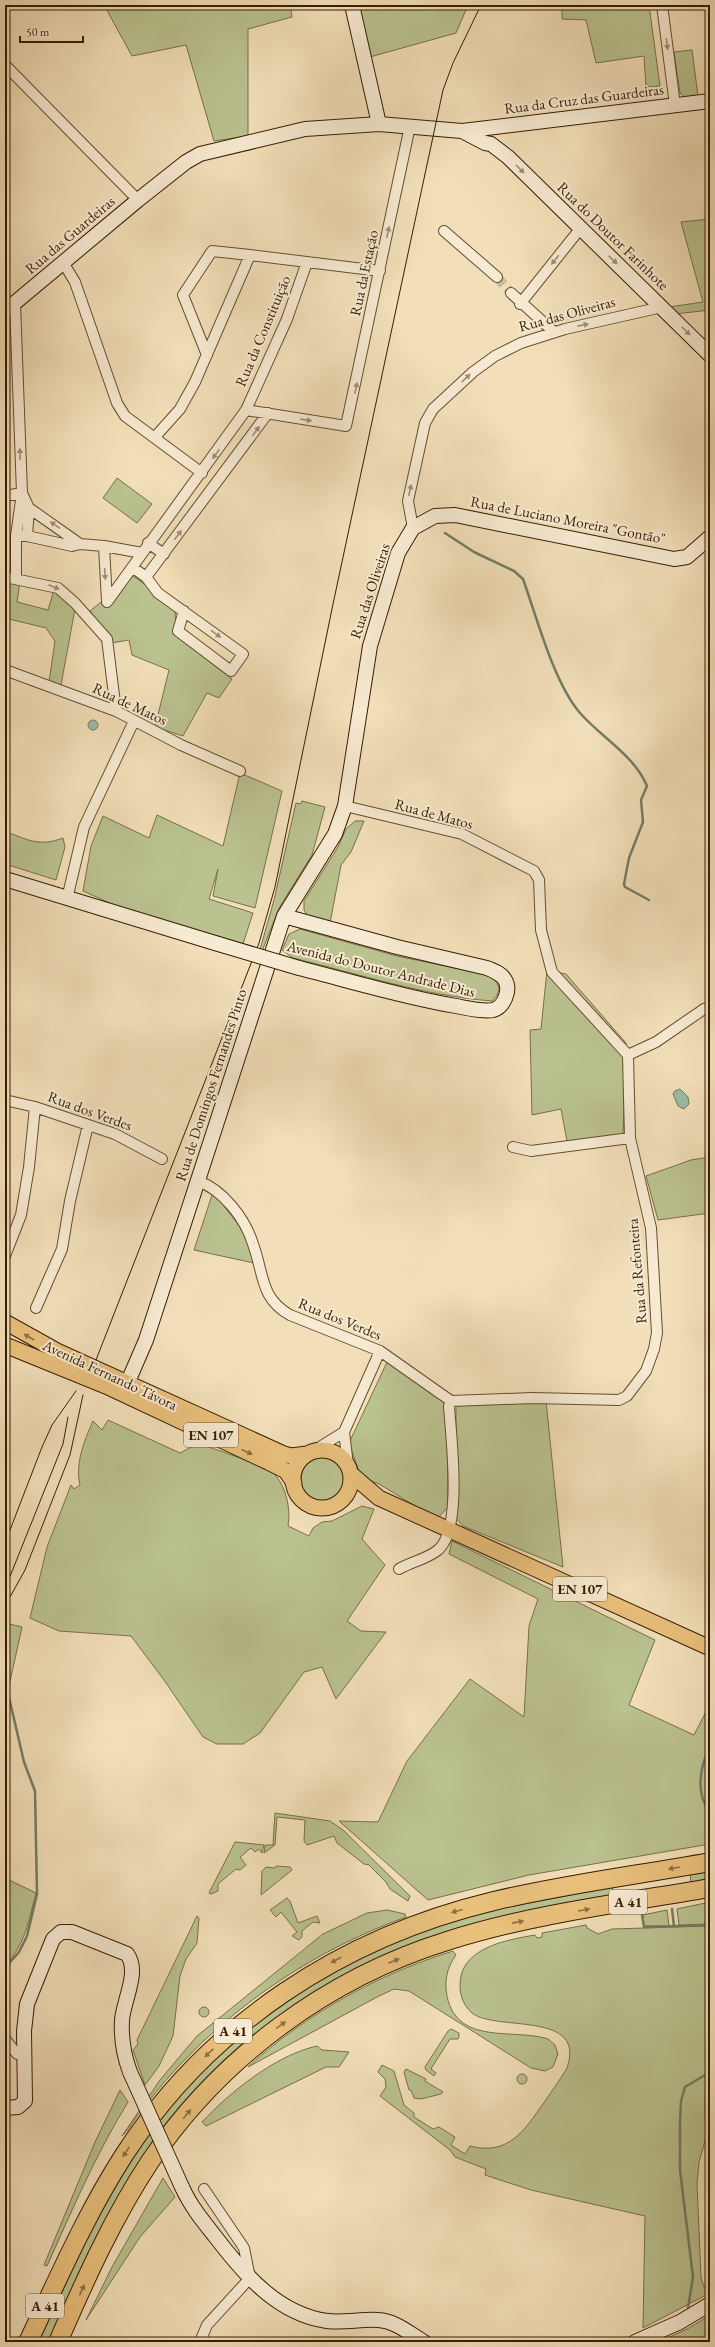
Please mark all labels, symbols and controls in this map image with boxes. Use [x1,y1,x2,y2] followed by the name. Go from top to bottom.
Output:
[20,18,83,44] scale bar
[26,24,50,40] text: 50 m
[664,38,671,50] one-way arrow
[503,79,665,118] street label: Rua da Cruz das Guardeiras
[515,164,525,174] one-way arrow
[554,177,673,294] street label: Rua do Doutor Farinhote
[21,191,119,278] street label: Rua das Guardeiras
[385,226,391,239] one-way arrow
[345,228,382,318] street label: Rua da Estação
[551,254,560,265] one-way arrow
[608,255,618,265] one-way arrow
[231,272,295,389] street label: Rua da Constituição
[516,291,617,336] street label: Rua das Oliveiras
[577,321,589,327] one-way arrow
[681,326,691,336] one-way arrow
[461,374,471,383] one-way arrow
[353,382,359,394] one-way arrow
[300,417,313,423] one-way arrow
[252,425,260,436] one-way arrow
[17,448,24,460] one-way arrow
[212,448,220,459] one-way arrow
[408,484,414,496] one-way arrow
[469,491,667,548] street label: Rua de Luciano Moreira "Gontão"
[50,521,60,529] one-way arrow
[174,530,182,540] one-way arrow
[345,541,394,641] street label: Rua das Oliveiras
[102,568,109,580] one-way arrow
[48,584,59,590] one-way arrow
[211,630,221,638] one-way arrow
[90,678,171,729] street label: Rua de Matos
[393,794,475,833] street label: Rua de Matos
[284,936,477,1001] street label: Avenida do Doutor Andrade Dias
[170,986,251,1183] street label: Rua de Domingos Fernandes Pinto
[45,1087,135,1135] street label: Rua dos Verdes
[622,1218,651,1325] street label: Rua da Refonteira
[296,1293,385,1344] street label: Rua dos Verdes
[23,1333,35,1340] one-way arrow
[39,1335,181,1414] street label: Avenida Fernando Távora
[184,1423,238,1447] road number: EN 107
[241,1449,253,1455] one-way arrow
[553,1577,607,1601] road number: EN 107
[668,1865,680,1871] one-way arrow
[609,1890,647,1914] road number: A 41
[578,1907,590,1913] one-way arrow
[450,1908,462,1914] one-way arrow
[512,1919,524,1925] one-way arrow
[330,1956,342,1963] one-way arrow
[388,1957,400,1963] one-way arrow
[214,2019,252,2043] road number: A 41
[276,2021,287,2029] one-way arrow
[204,2048,214,2057] one-way arrow
[182,2108,191,2119] one-way arrow
[122,2147,130,2157] one-way arrow
[79,2284,85,2295] one-way arrow
[26,2294,64,2318] road number: A 41

